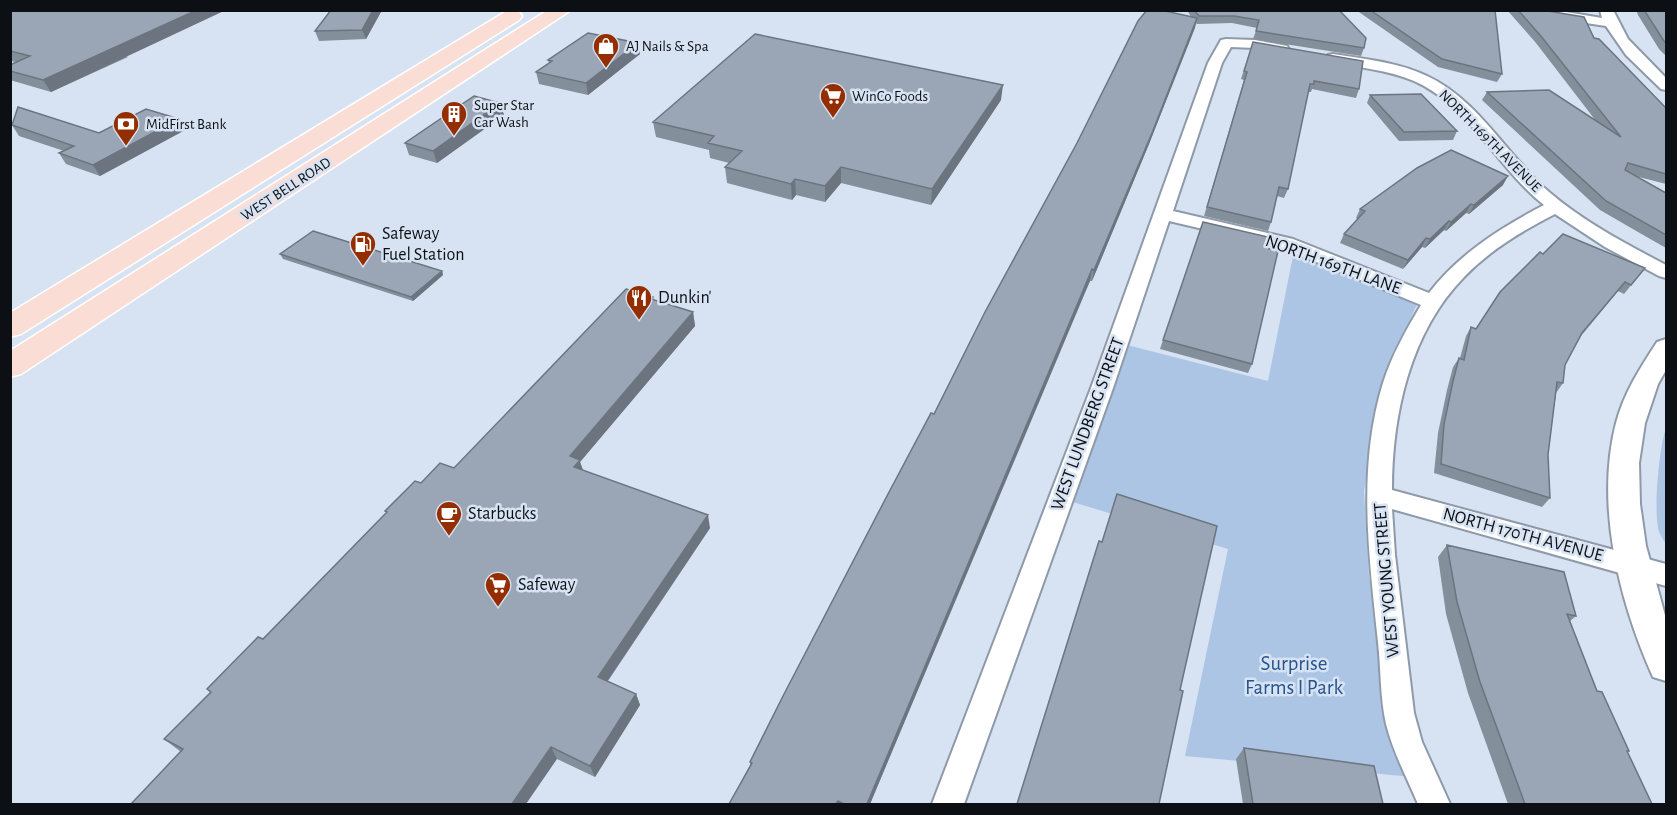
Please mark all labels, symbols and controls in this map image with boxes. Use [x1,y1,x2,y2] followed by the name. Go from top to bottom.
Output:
[591,31,621,69] shop icon: AJ Nails & Spa
[626,39,709,54] place label: AJ Nails & Spa
[818,81,848,119] supermarket icon: WinCo Foods
[1436,87,1544,195] street label: NORTH 169TH AVENUE
[852,89,928,104] place label: WinCo Foods
[474,98,534,130] place label: Super Star Car Wash
[439,99,469,137] building icon: Super Star Car Wash
[111,109,141,147] bank icon: MidFirst Bank
[146,117,227,132] place label: MidFirst Bank
[239,154,334,223] street label: WEST BELL ROAD
[382,225,464,264] place label: Safeway Fuel Station
[348,229,378,267] fuel station icon: Safeway Fuel Station
[1263,232,1404,298] street label: NORTH 169TH LANE
[624,283,654,321] restaurant icon: Dunkin'
[658,289,712,307] place label: Dunkin'
[1048,335,1128,513] street label: WEST LUNDBERG STREET
[434,499,464,537] cafe icon: Starbucks
[1371,502,1403,658] street label: WEST YOUNG STREET
[468,505,536,523] place label: Starbucks
[1441,505,1605,565] street label: NORTH 170TH AVENUE
[483,570,513,608] supermarket icon: Safeway
[518,576,576,594] place label: Safeway
[1245,653,1343,698] park label: Surprise Farms I Park

